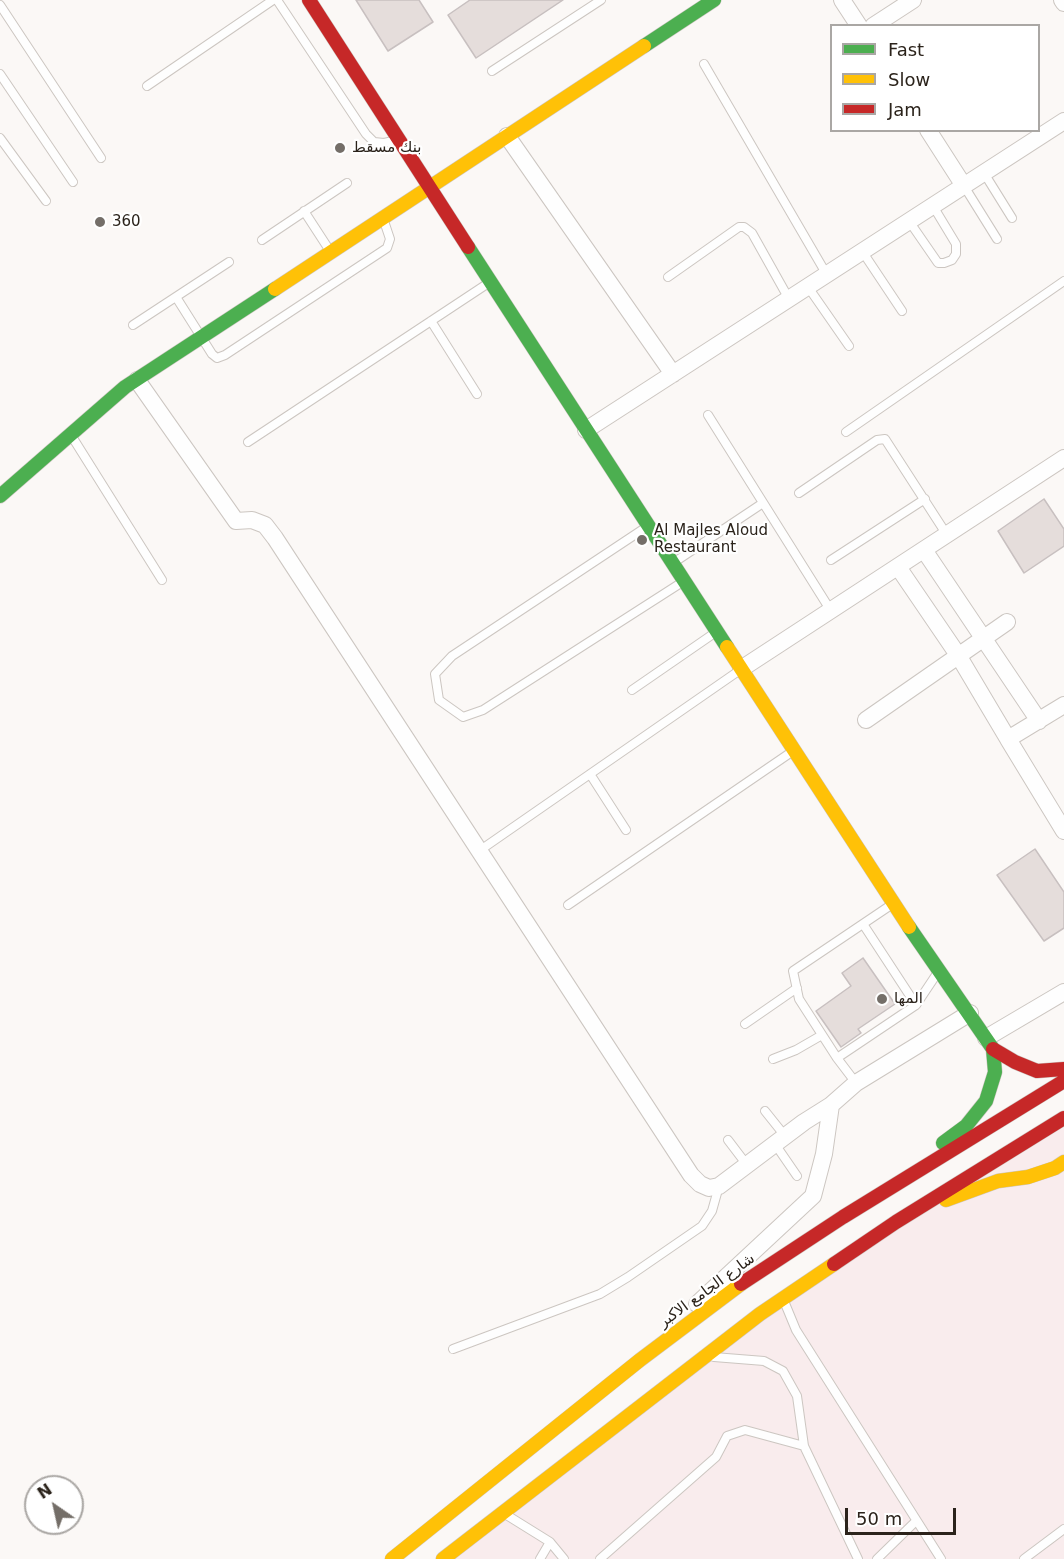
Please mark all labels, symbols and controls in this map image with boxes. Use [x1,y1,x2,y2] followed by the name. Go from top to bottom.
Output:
[830,24,1040,132] legend
[888,39,924,60] text: Fast
[888,69,930,90] text: Slow
[888,99,922,120] text: Jam
[352,139,421,157] place label: بنك مسقط
[333,141,347,155] marker: بنك مسقط
[112,213,141,231] place label: 360
[93,215,107,229] marker: 360
[654,522,768,557] place label: Al Majles Aloud Restaurant
[635,533,649,547] marker: Al Majles Aloud Restaurant
[894,990,923,1008] place label: المه‍ا
[875,992,889,1006] marker: المه‍ا
[655,1250,759,1332] street label: شارع الجامع الاكبر
[24,1475,84,1535] north arrow
[34,1480,56,1503] text: N
[848,1496,959,1534] scale bar
[856,1508,902,1529] text: 50 m

